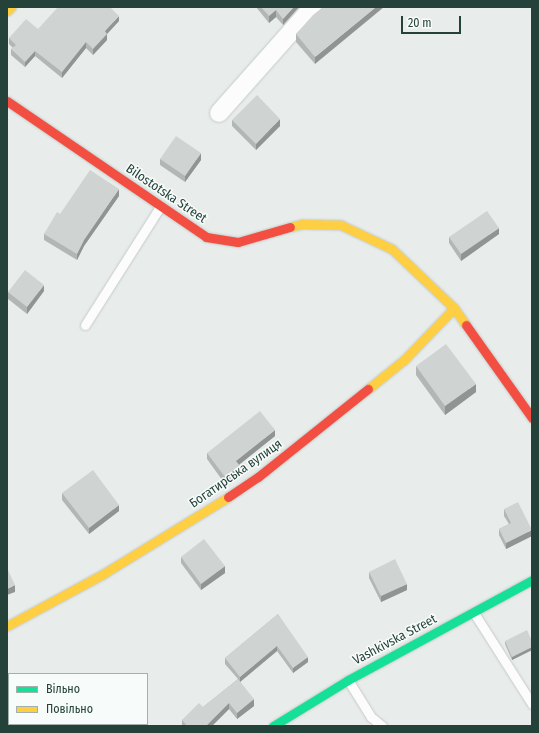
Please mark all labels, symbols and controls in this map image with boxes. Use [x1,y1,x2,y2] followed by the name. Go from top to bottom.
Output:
[403,8,463,34] scale bar
[408,16,432,30] text: 20 m
[123,161,209,227] street label: Bilostotska Street
[187,436,285,512] street label: Богатирська вулиця
[350,611,440,669] street label: Vashkivska Street
[8,673,148,725] legend
[46,682,80,696] text: Вільно
[46,702,93,716] text: Повільно

